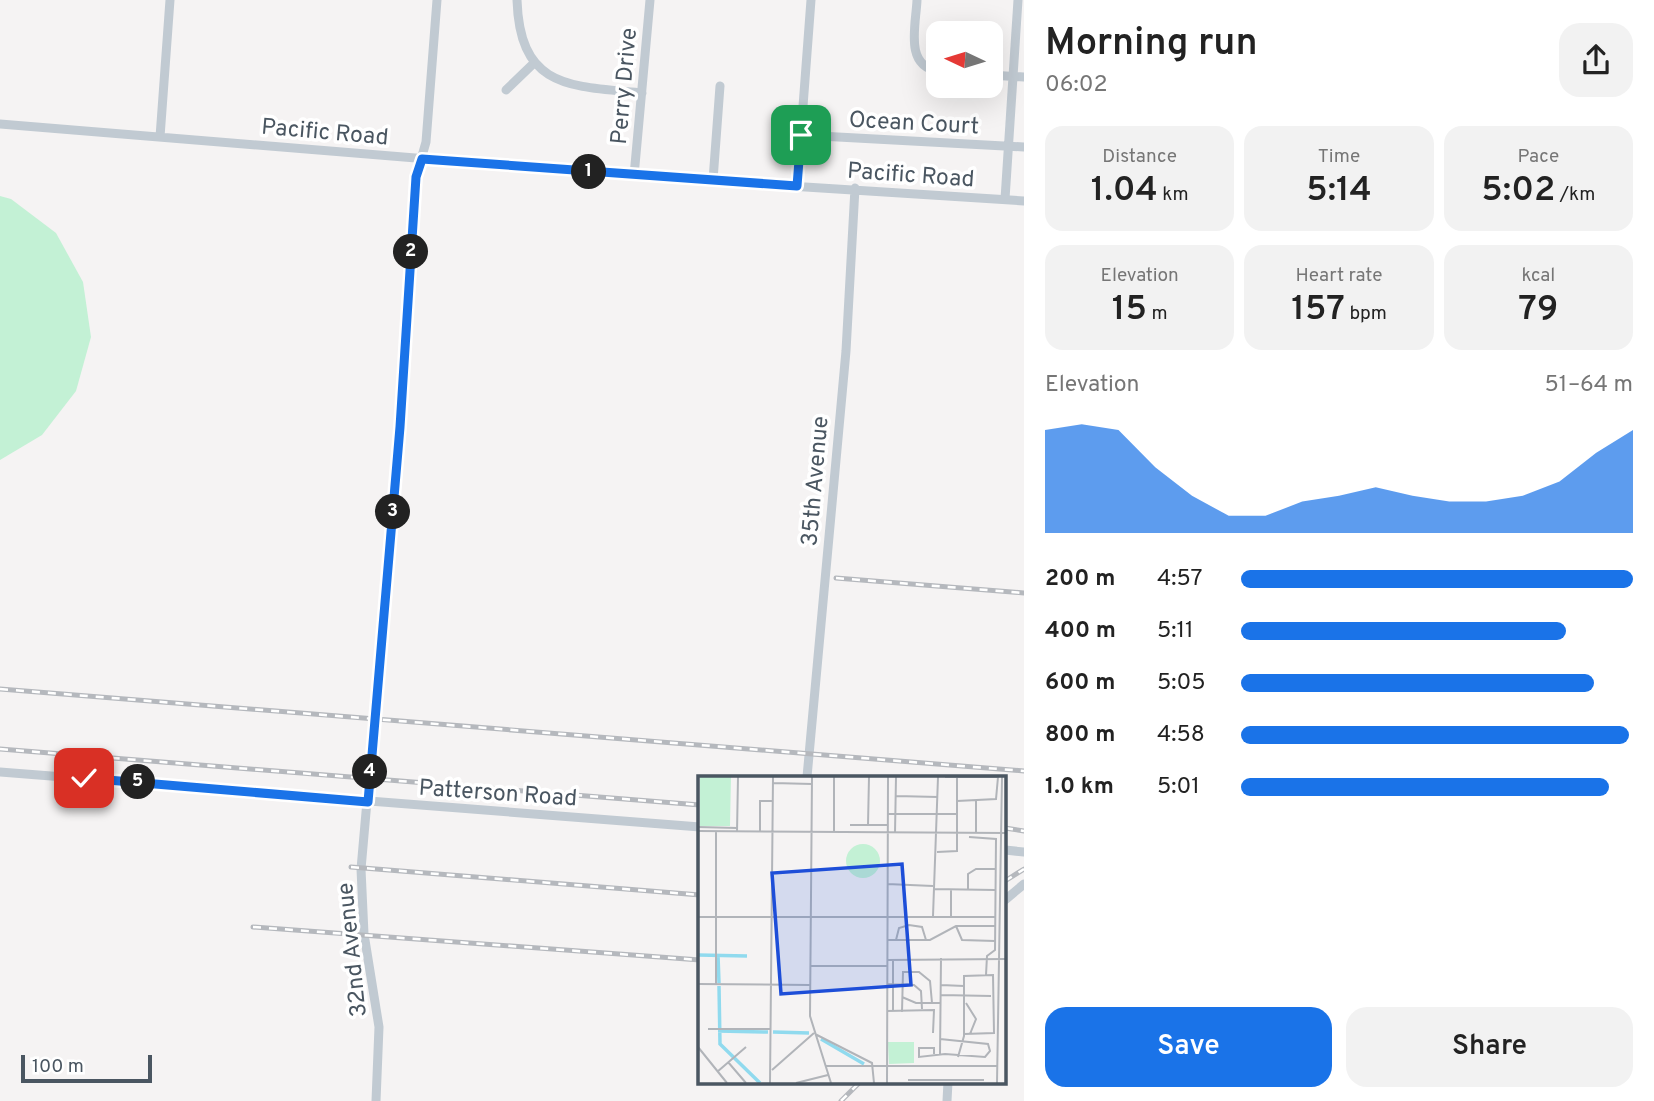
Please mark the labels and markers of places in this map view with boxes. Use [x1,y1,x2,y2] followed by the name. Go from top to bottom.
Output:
[771,105,831,165] pin
[572,154,606,190] pin: 1
[394,234,428,270] pin: 2
[376,494,410,530] pin: 3
[54,748,114,808] pin
[352,754,388,790] pin: 4
[120,764,156,800] pin: 5

